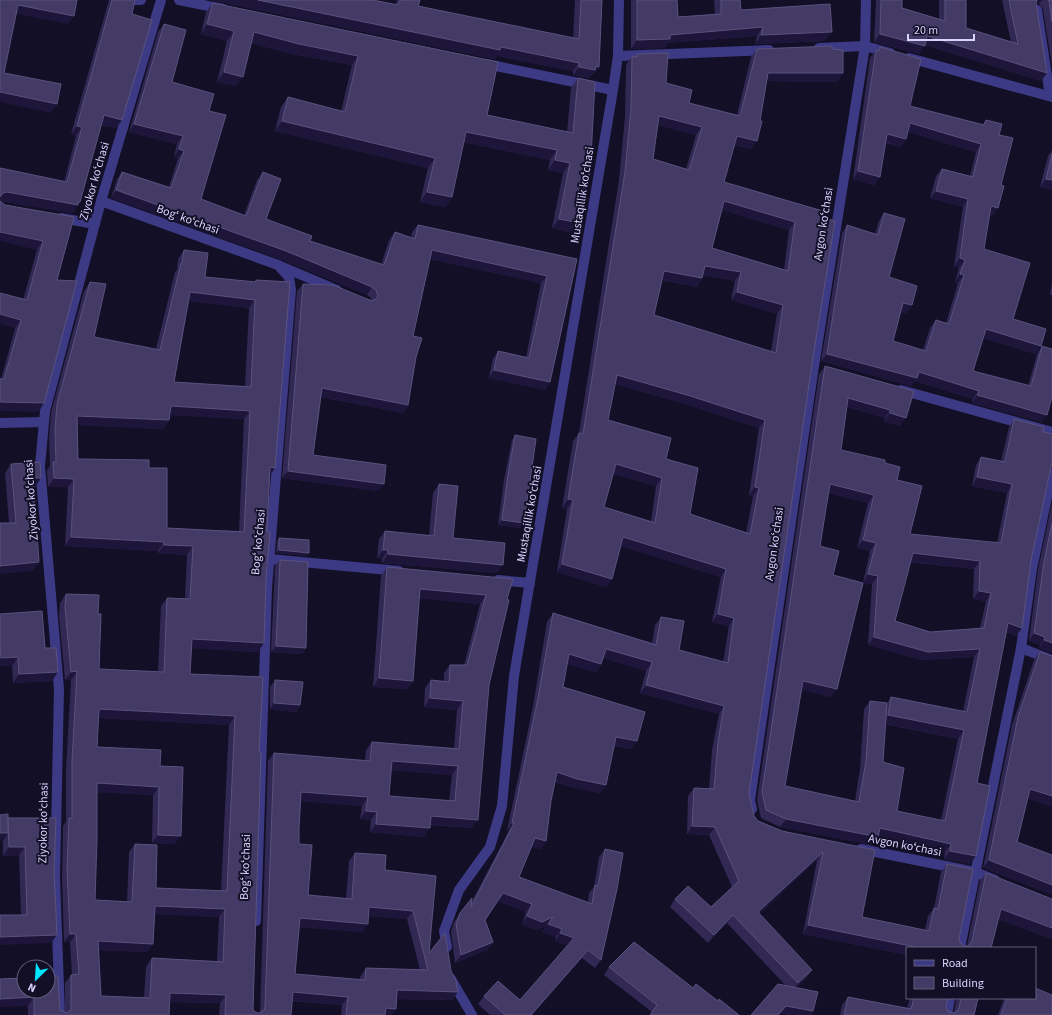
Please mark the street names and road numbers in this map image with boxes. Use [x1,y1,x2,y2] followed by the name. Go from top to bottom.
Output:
[75,140,114,222] street label: Ziyokor koʻchasi
[566,145,599,245] street label: Mustaqillik koʻchasi
[809,186,838,262] street label: Avgon koʻchasi
[154,200,222,239] street label: Bogʻ koʻchasi
[20,459,43,541] street label: Ziyokor koʻchasi
[513,464,546,564] street label: Mustaqillik koʻchasi
[761,506,788,582] street label: Avgon koʻchasi
[247,508,270,576] street label: Bogʻ koʻchasi
[34,782,53,864] street label: Ziyokor koʻchasi
[867,830,943,861] street label: Avgon koʻchasi
[236,834,255,900] street label: Bogʻ koʻchasi

